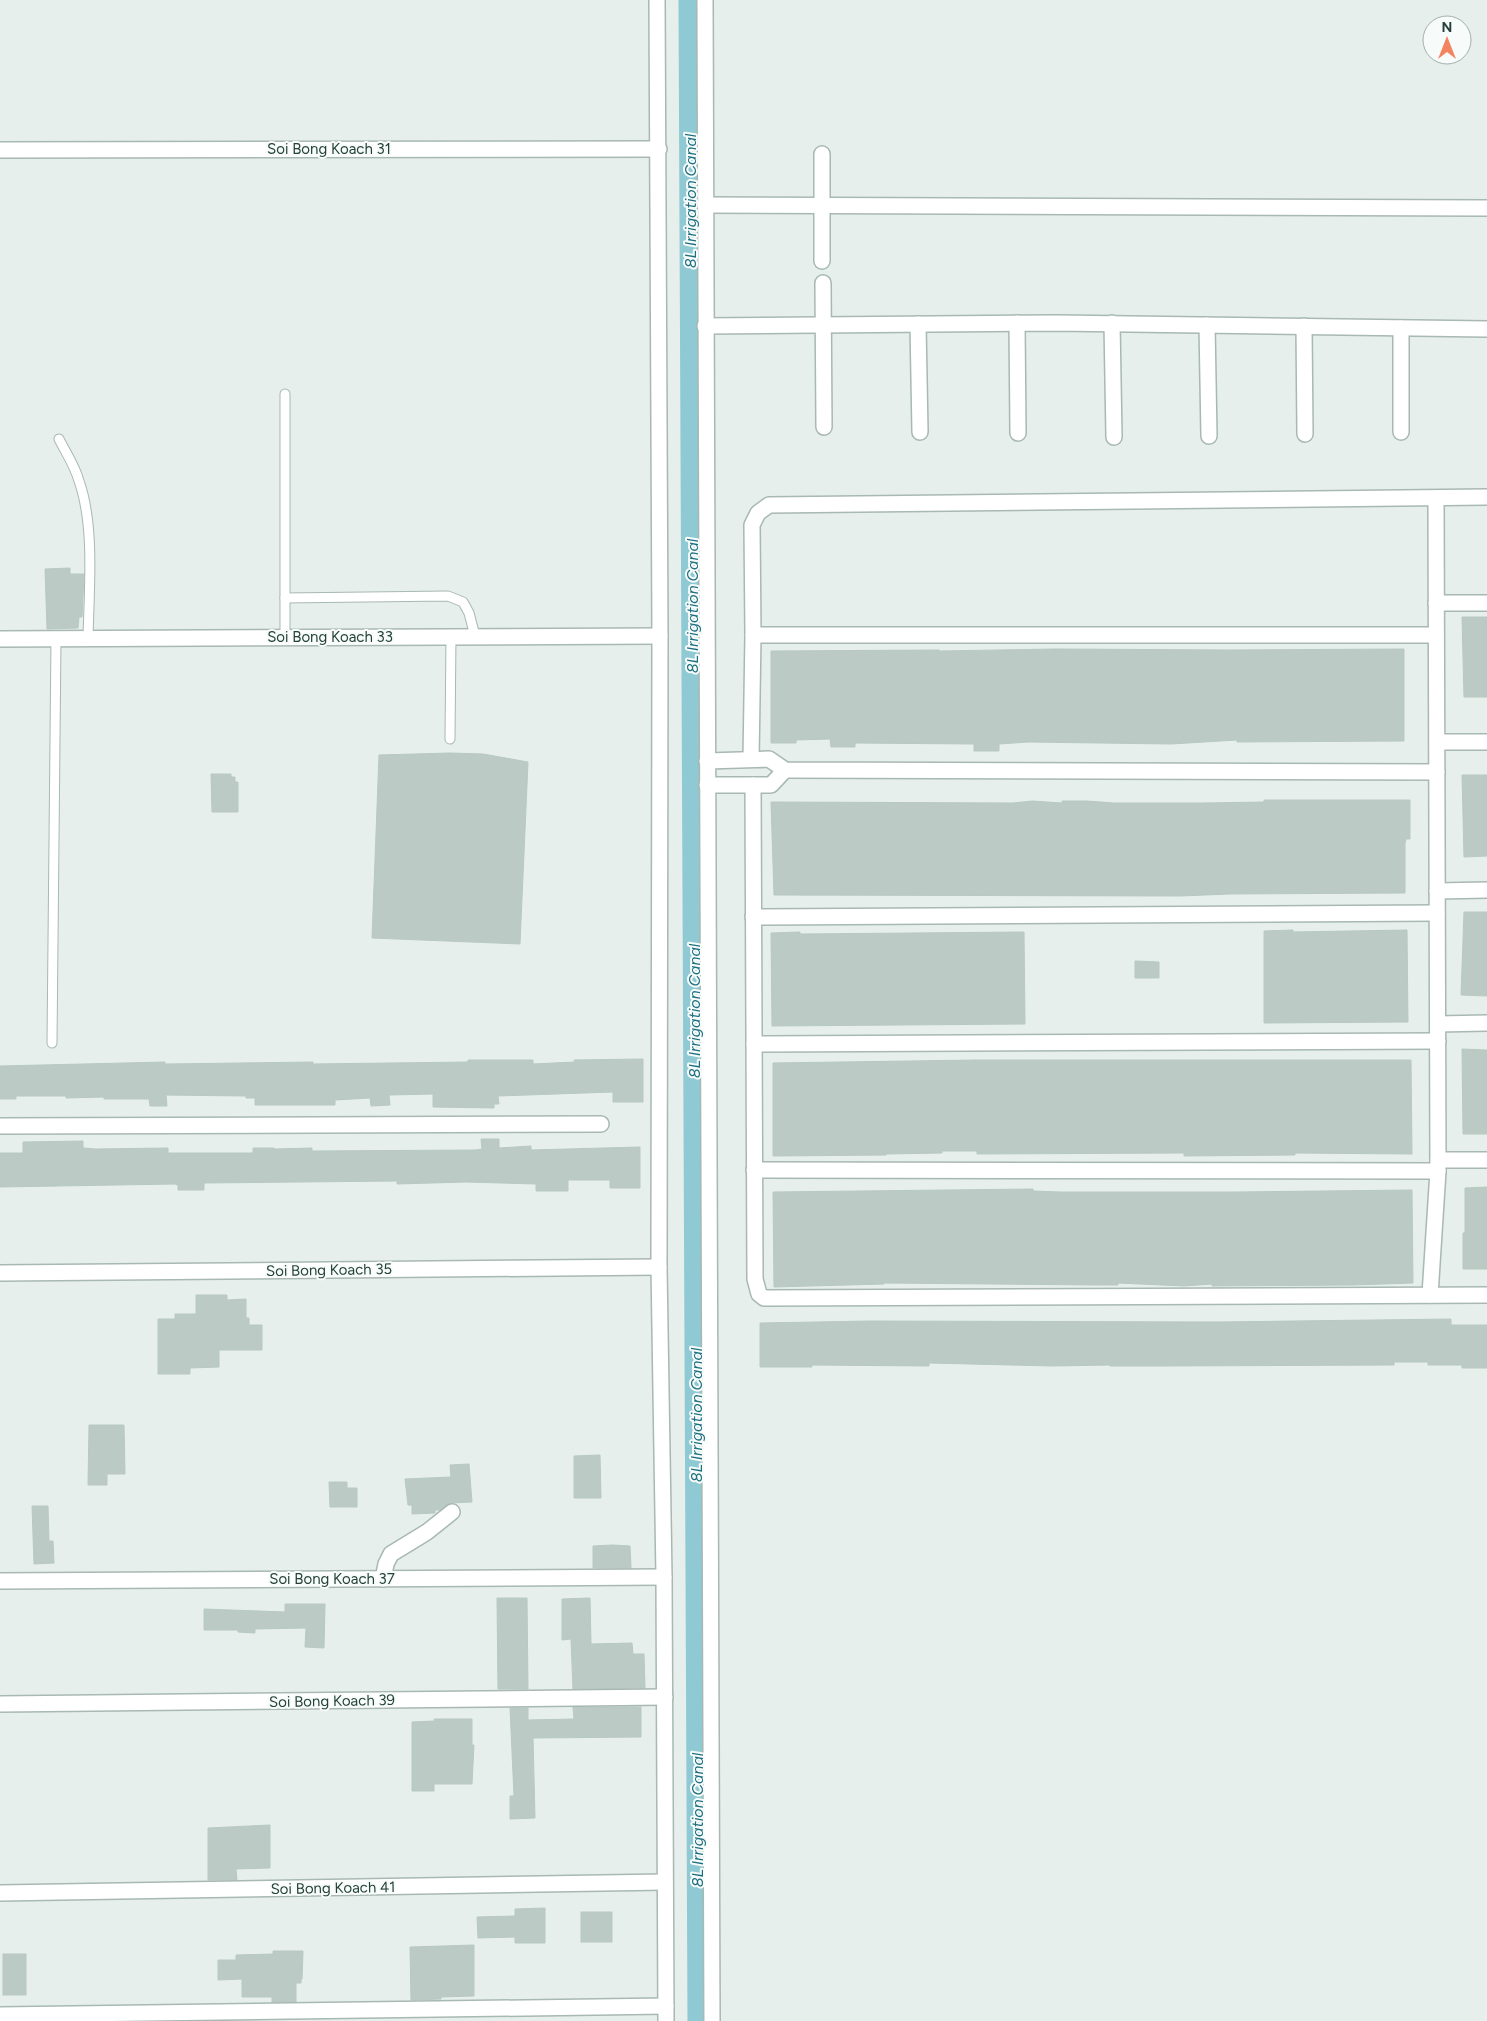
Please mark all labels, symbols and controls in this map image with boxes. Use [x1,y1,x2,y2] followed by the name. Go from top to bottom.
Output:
[1422,15,1472,65] north arrow
[1442,19,1452,36] text: N
[681,133,700,268] water label: 8L Irrigation Canal
[267,140,391,158] street label: Soi Bong Koach 31
[683,538,702,673] water label: 8L Irrigation Canal
[267,628,393,646] street label: Soi Bong Koach 33
[685,943,704,1078] water label: 8L Irrigation Canal
[266,1260,392,1280] street label: Soi Bong Koach 35
[687,1347,706,1482] water label: 8L Irrigation Canal
[269,1570,395,1588] street label: Soi Bong Koach 37
[269,1691,395,1711] street label: Soi Bong Koach 39
[688,1752,707,1887] water label: 8L Irrigation Canal
[270,1878,396,1898] street label: Soi Bong Koach 41

